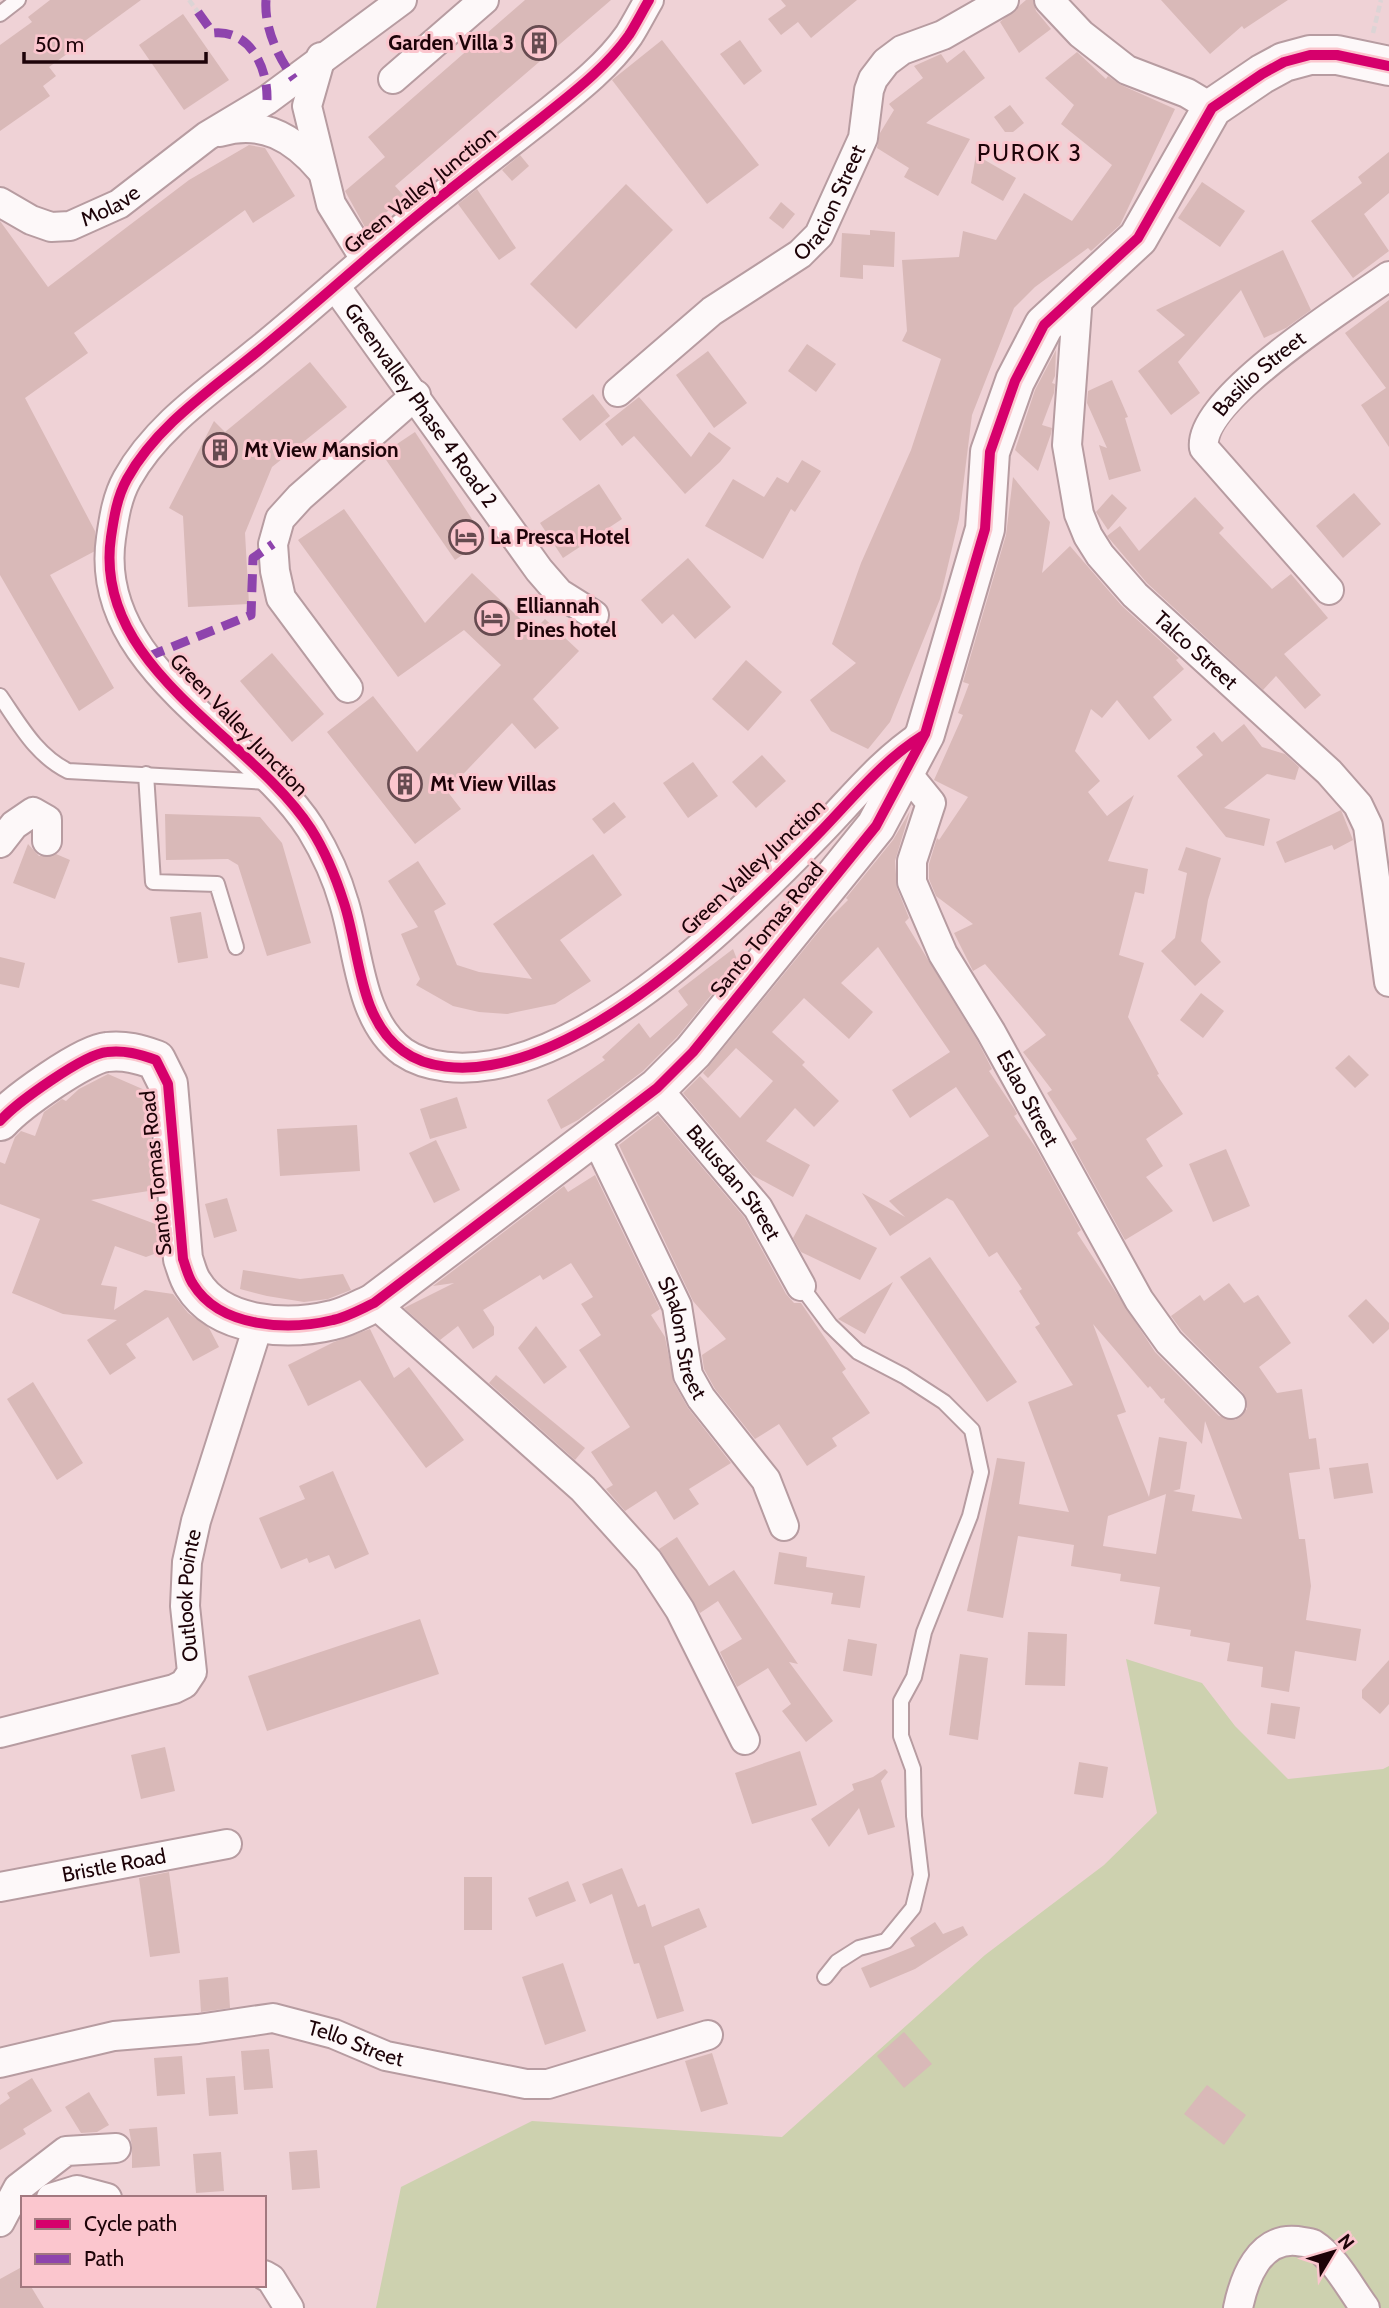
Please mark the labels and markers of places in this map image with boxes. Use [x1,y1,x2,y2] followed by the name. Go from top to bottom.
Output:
[520,24,558,62] building icon: Garden Villa 3
[388,30,514,55] place label: Garden Villa 3
[201,431,239,469] building icon: Mt View Mansion
[244,437,399,462] place label: Mt View Mansion
[447,518,485,556] hotel icon: La Presca Hotel
[490,524,630,549] place label: La Presca Hotel
[516,593,617,642] place label: Elliannah Pines hotel
[473,599,511,637] hotel icon: Elliannah Pines hotel
[386,765,424,803] building icon: Mt View Villas
[430,771,556,796] place label: Mt View Villas

